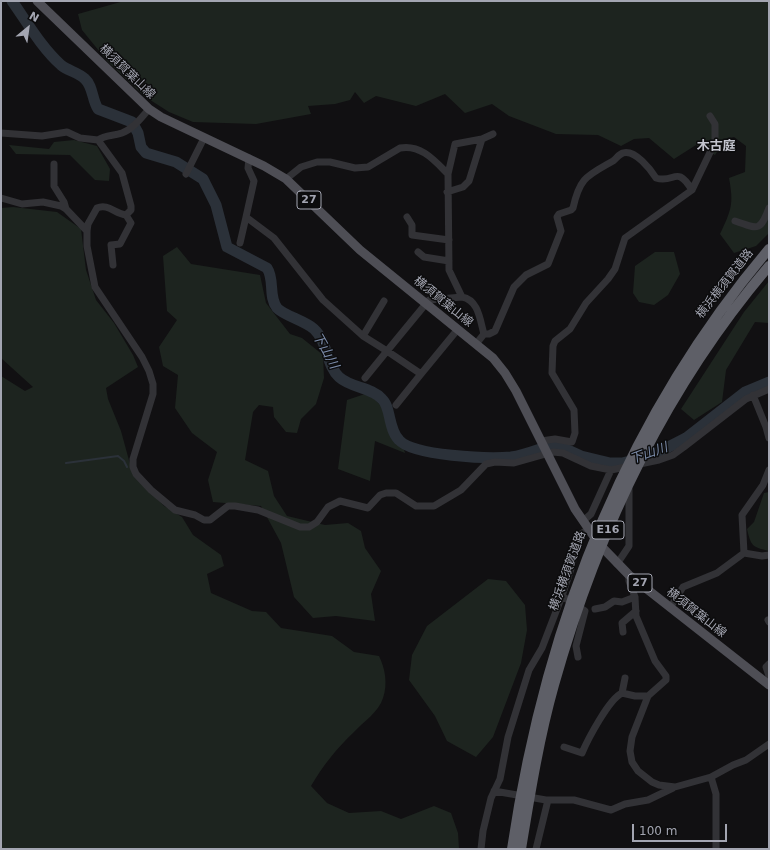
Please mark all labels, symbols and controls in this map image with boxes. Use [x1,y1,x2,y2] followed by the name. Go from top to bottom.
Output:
[8,8,48,48] north arrow
[27,9,41,25] text: N
[96,42,158,102] street label: 横須賀葉山線
[697,139,735,155] district label: 木古庭
[297,191,321,209] road number: 27
[693,246,757,322] street label: 横浜横須賀道路
[410,274,476,330] street label: 横須賀葉山線
[309,330,341,372] water label: 下山川
[628,440,670,468] water label: 下山川
[592,521,624,539] road number: E16
[547,529,589,613] street label: 横浜横須賀道路
[628,574,652,592] road number: 27
[663,585,729,641] street label: 横須賀葉山線
[634,816,729,842] scale bar
[639,824,677,838] text: 100 m

